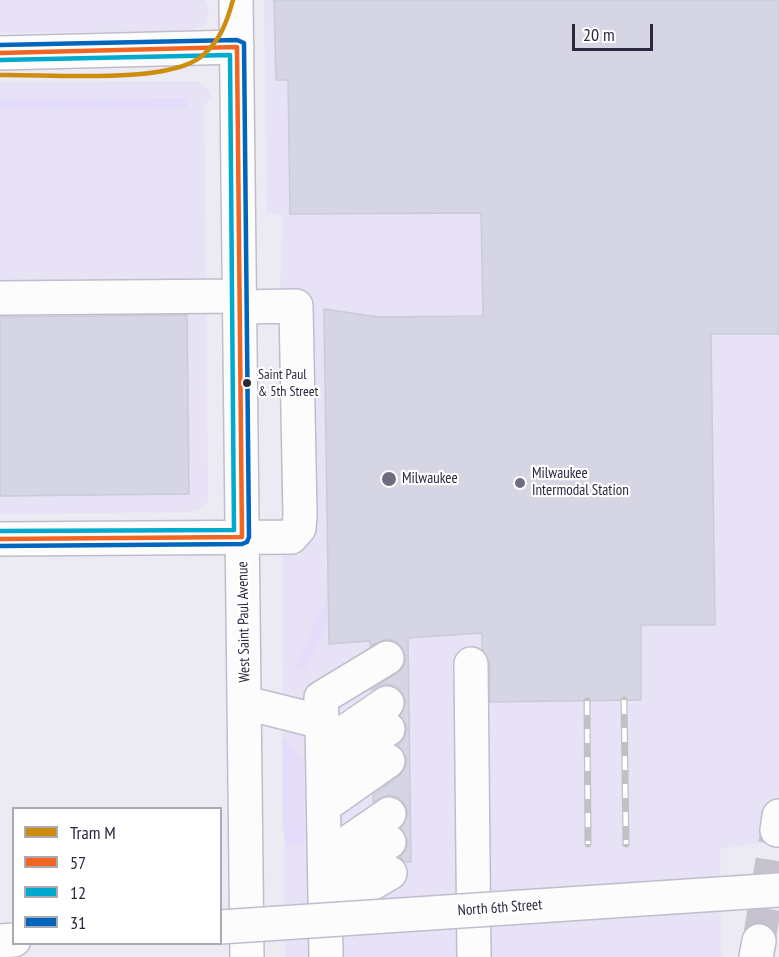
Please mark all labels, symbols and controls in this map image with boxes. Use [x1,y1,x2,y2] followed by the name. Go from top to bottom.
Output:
[575,12,656,50] scale bar
[583,23,615,46] text: 20 m
[258,367,318,400] place label: Saint Paul & 5th Street
[241,377,253,389] marker: Saint Paul & 5th Street
[532,465,629,500] place label: Milwaukee Intermodal Station
[380,470,398,488] marker: Milwaukee
[402,470,458,488] place label: Milwaukee
[513,476,527,490] marker: Milwaukee Intermodal Station
[234,561,254,683] street label: West Saint Paul Avenue
[12,807,222,945] legend
[70,821,116,844] text: Tram M
[70,851,86,874] text: 57
[70,881,86,904] text: 12
[457,896,543,920] street label: North 6th Street
[70,911,86,934] text: 31

